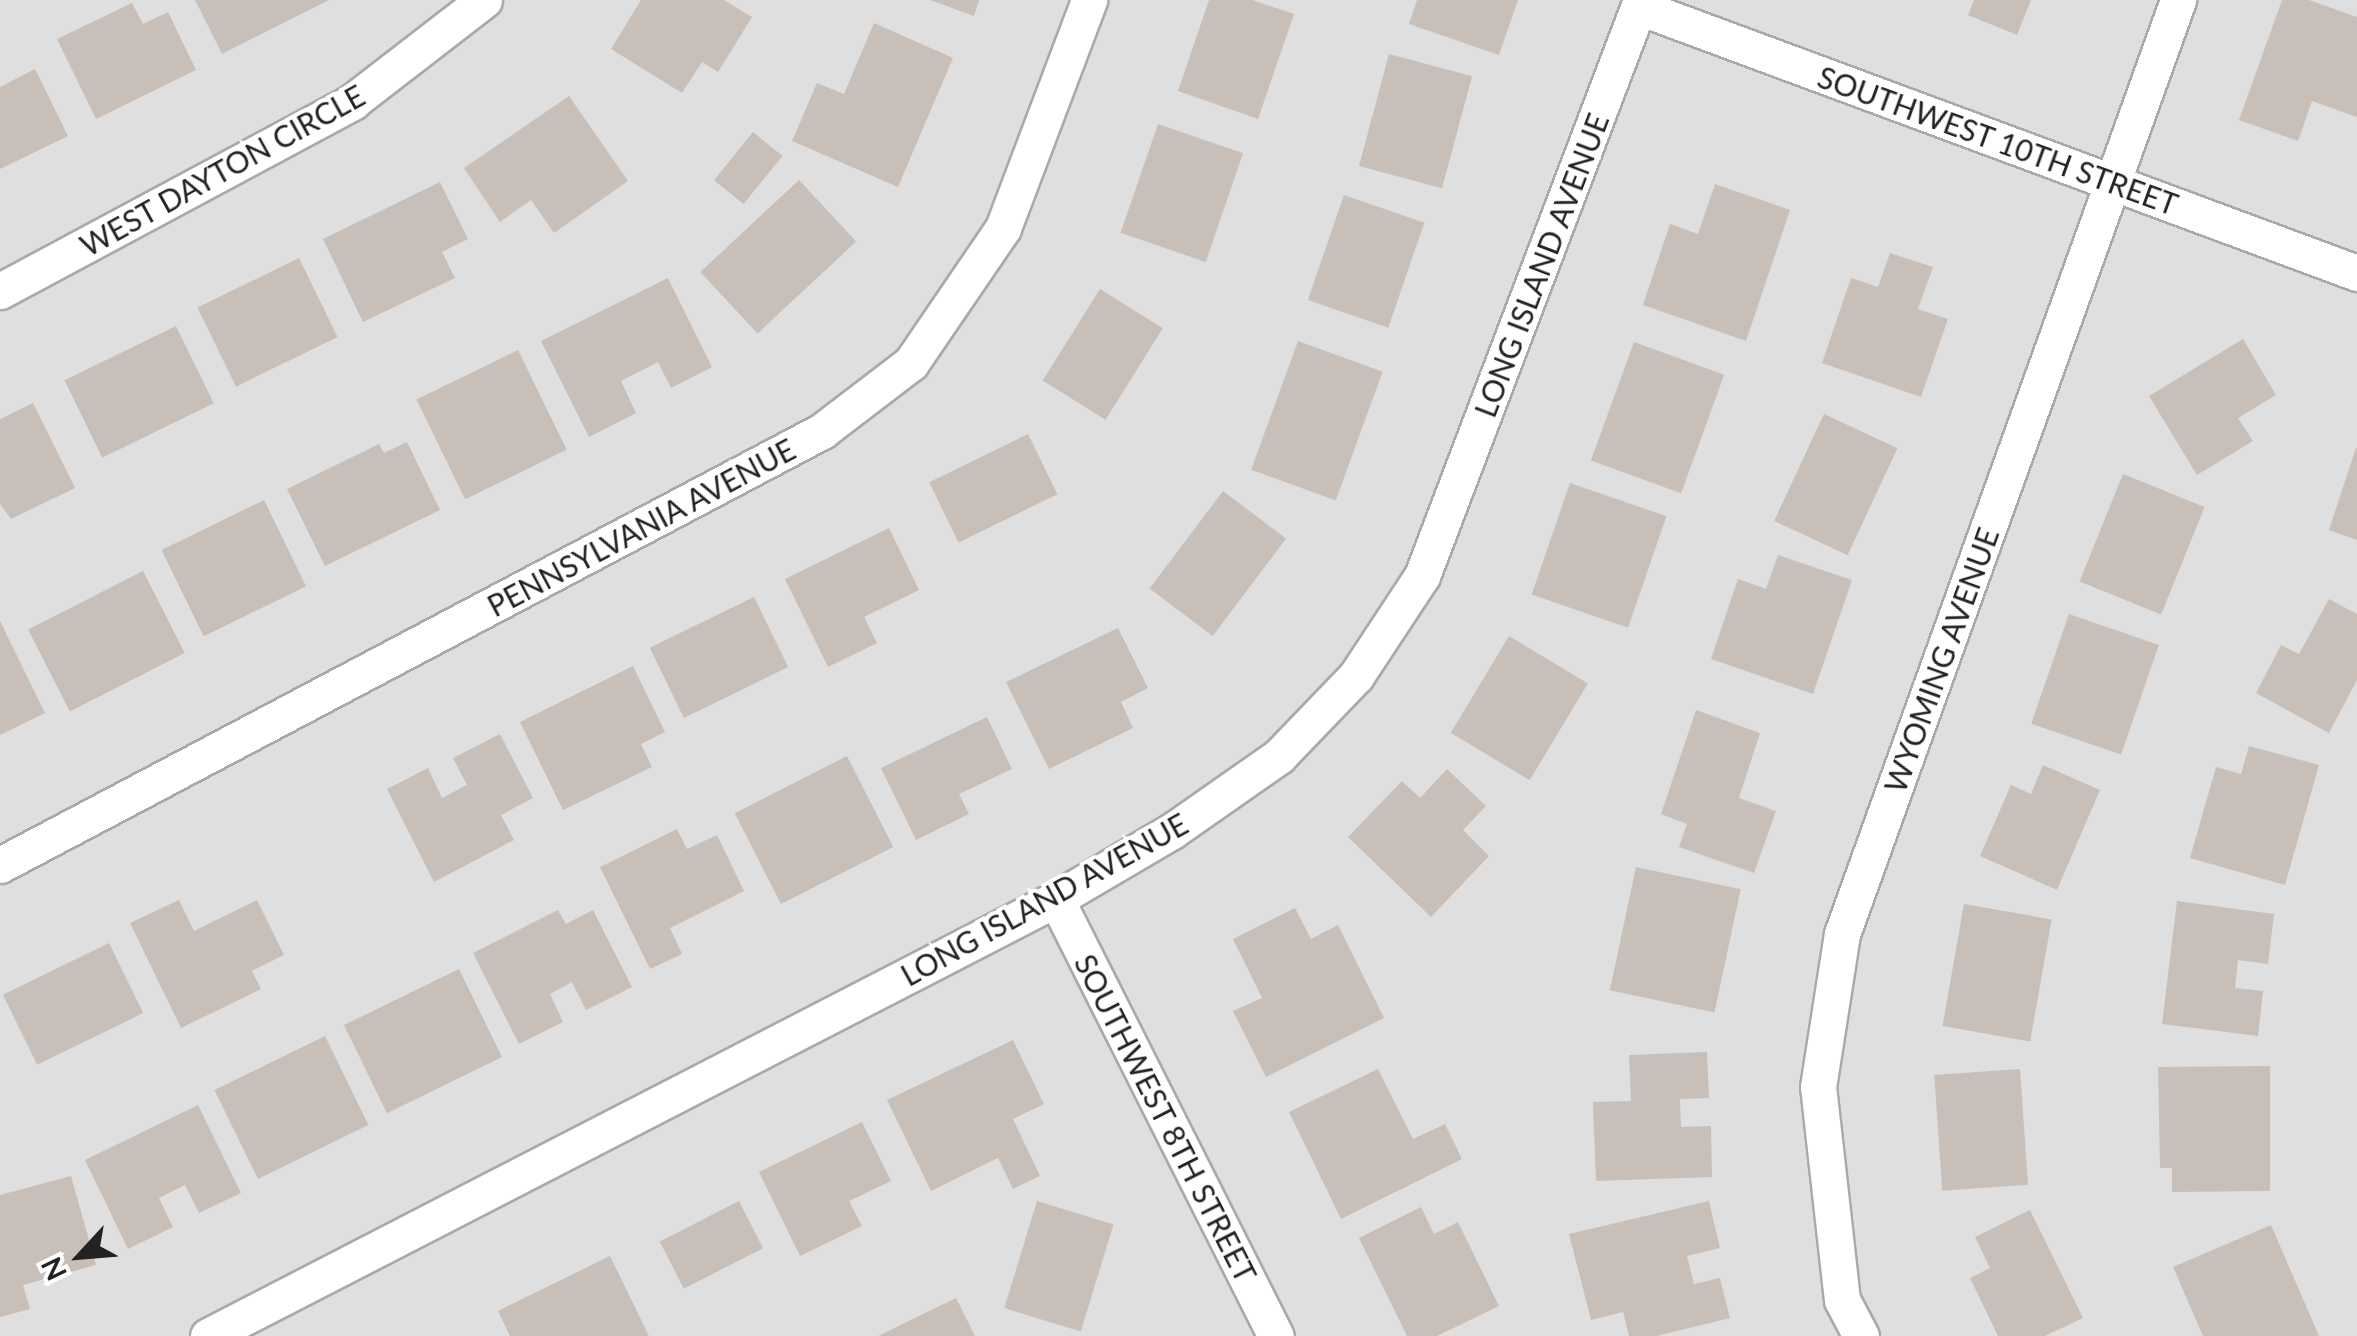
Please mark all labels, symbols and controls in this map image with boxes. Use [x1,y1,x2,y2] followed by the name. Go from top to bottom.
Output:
[1813,58,2183,222] street label: SOUTHWEST 10TH STREET
[73,77,371,263] street label: WEST DAYTON CIRCLE
[1466,108,1616,422] street label: LONG ISLAND AVENUE
[480,430,802,624] street label: PENNSYLVANIA AVENUE
[1876,522,2006,798] street label: WYOMING AVENUE
[894,805,1194,993] street label: LONG ISLAND AVENUE
[1067,948,1265,1288] street label: SOUTHWEST 8TH STREET
[30,1206,130,1306] north arrow
[33,1252,73,1286] text: N

